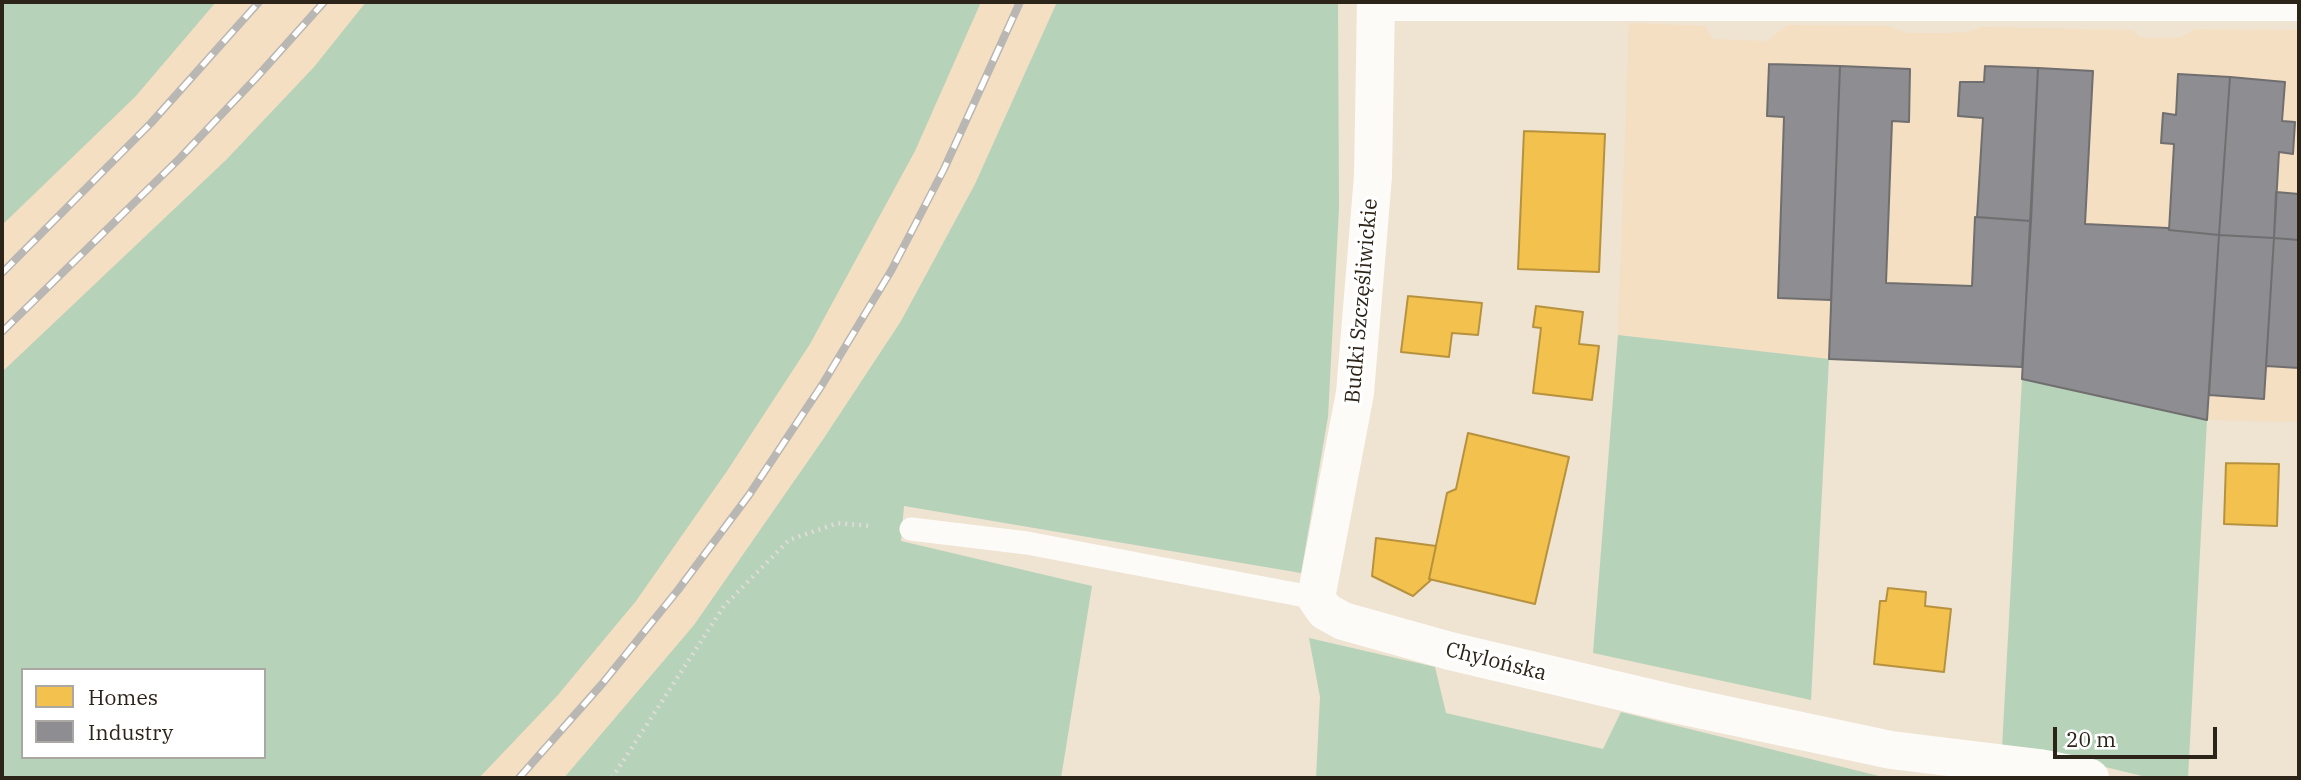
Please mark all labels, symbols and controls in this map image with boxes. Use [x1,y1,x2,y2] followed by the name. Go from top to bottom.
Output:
[1340,197,1384,405] street label: Budki Szczęśliwickie
[1443,637,1549,687] street label: Chylońska
[21,668,266,759] legend
[88,683,158,711] text: Homes
[2056,714,2220,758] scale bar
[88,718,173,746] text: Industry
[2066,725,2116,753] text: 20 m

